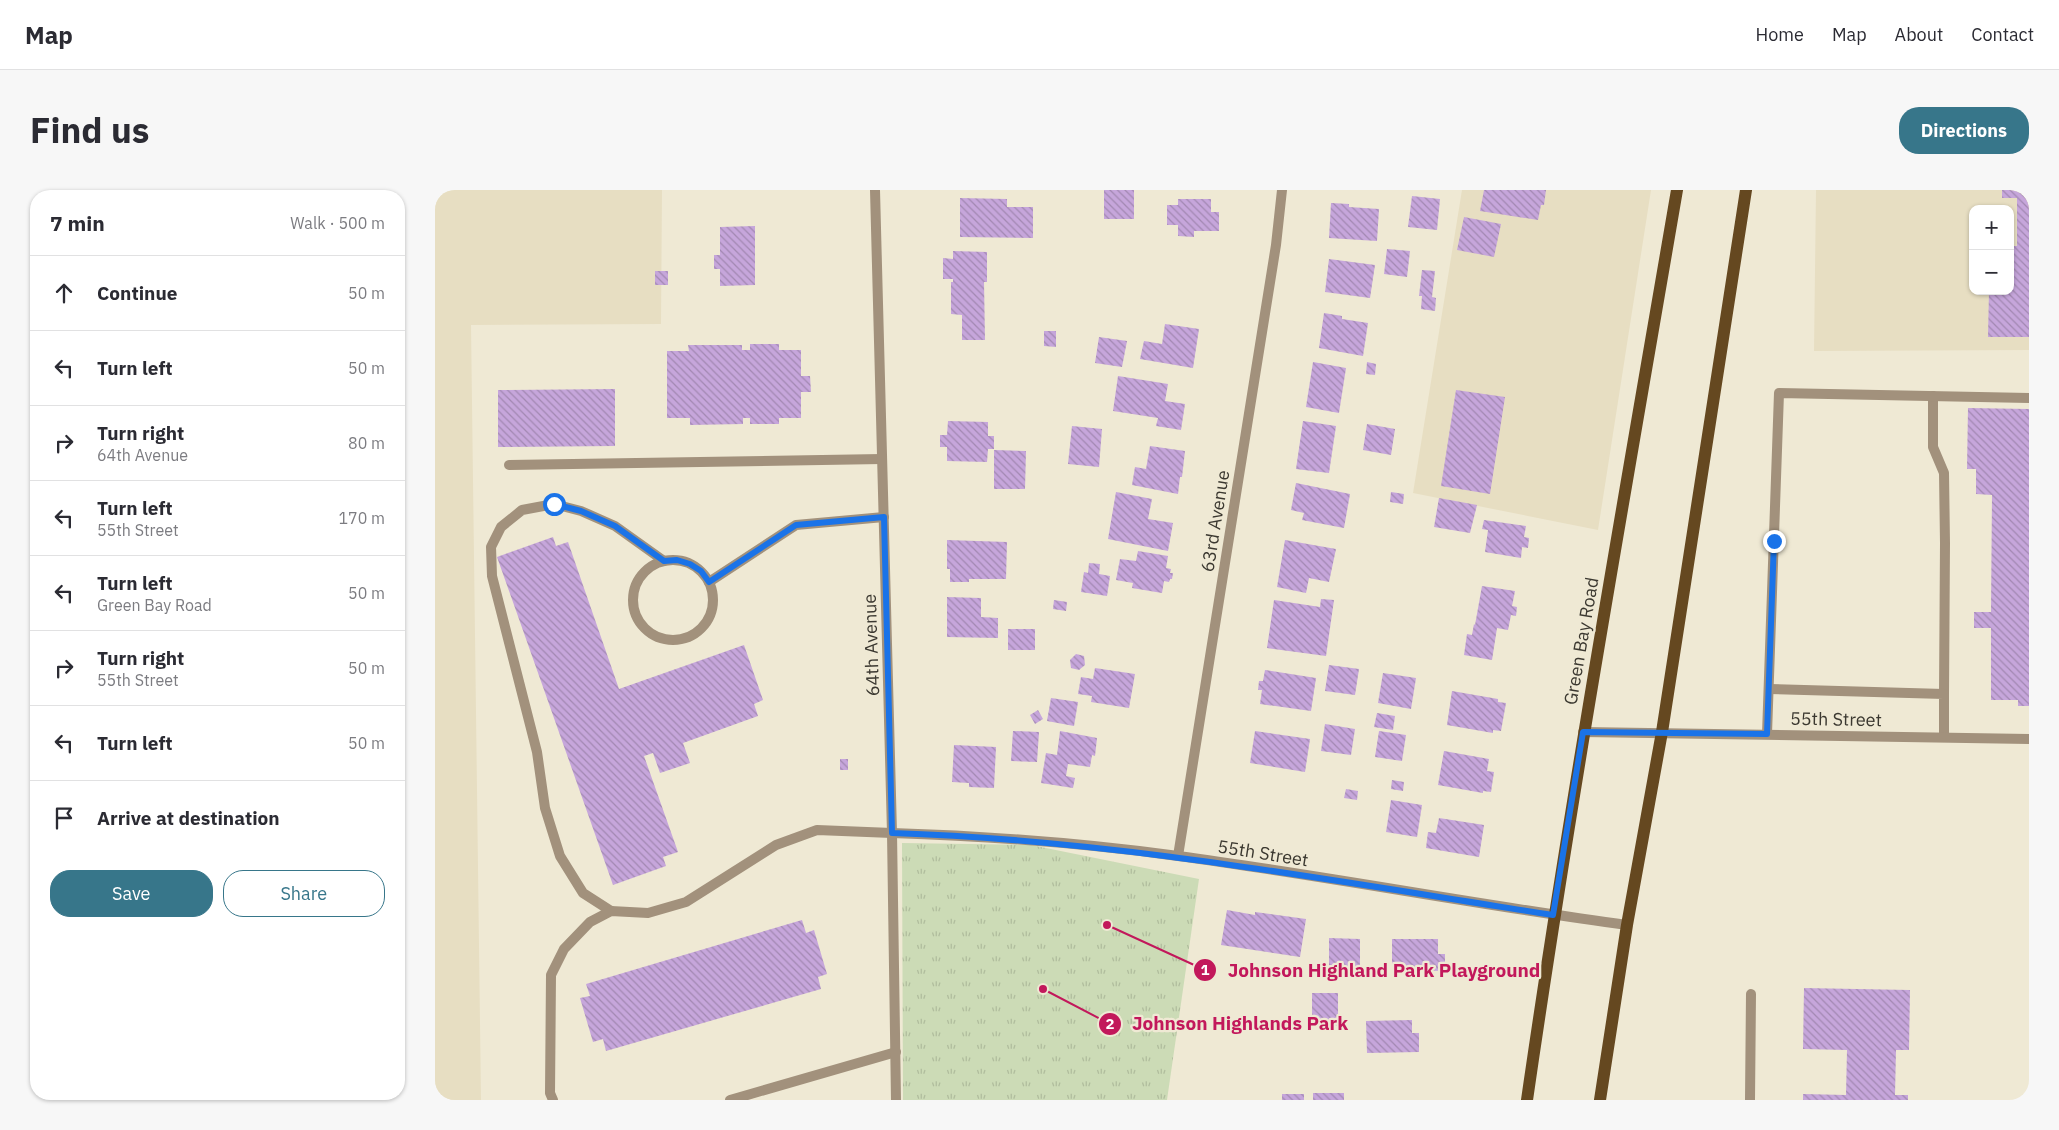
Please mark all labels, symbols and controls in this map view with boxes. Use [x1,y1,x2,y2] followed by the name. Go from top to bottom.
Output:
[25,19,73,51] text: Map
[1756,23,1804,46] text: Home
[1832,23,1867,46] text: Map
[1895,23,1943,46] text: About
[1971,23,2034,46] text: Contact
[30,107,149,153] text: Find us
[1899,107,2029,154] button: Directions
[1969,205,2014,295] map controls
[1969,205,2014,250] button: +
[50,209,105,237] text: 7 min
[290,213,385,233] text: Walk · 500 m
[1969,250,2014,295] button: −
[50,279,78,307] icon: ahead
[97,281,177,305] text: Continue
[348,283,385,303] text: 50 m
[50,354,78,382] icon: left
[97,356,173,380] text: Turn left
[348,358,385,378] text: 50 m
[97,421,184,445] text: Turn right
[50,429,78,457] icon: right
[348,433,385,453] text: 80 m
[97,445,188,465] text: 64th Avenue
[1196,468,1234,574] street label: 63rd Avenue
[543,493,566,516] route start
[97,496,173,520] text: Turn left
[50,504,78,532] icon: left
[338,508,385,528] text: 170 m
[97,520,179,540] text: 55th Street
[1763,530,1786,553] route end
[97,571,173,595] text: Turn left
[1558,575,1604,707] street label: Green Bay Road
[50,579,78,607] icon: left
[348,583,385,603] text: 50 m
[858,593,884,697] street label: 64th Avenue
[97,595,212,615] text: Green Bay Road
[97,646,184,670] text: Turn right
[50,654,78,682] icon: right
[348,658,385,678] text: 50 m
[97,670,179,690] text: 55th Street
[1790,707,1882,731] street label: 55th Street
[50,729,78,757] icon: left
[97,731,173,755] text: Turn left
[348,733,385,753] text: 50 m
[50,804,78,832] icon: arrive
[97,806,280,830] text: Arrive at destination
[1216,834,1310,872] street label: 55th Street
[50,870,213,917] button: Save
[223,870,385,917] button: Share
[1192,953,1550,987] callout: Johnson Highland Park Playground
[1228,958,1540,982] text: Johnson Highland Park Playground
[1200,960,1210,979] text: 1
[1097,1007,1359,1041] callout: Johnson Highlands Park
[1132,1011,1348,1035] text: Johnson Highlands Park
[1105,1014,1115,1033] text: 2

